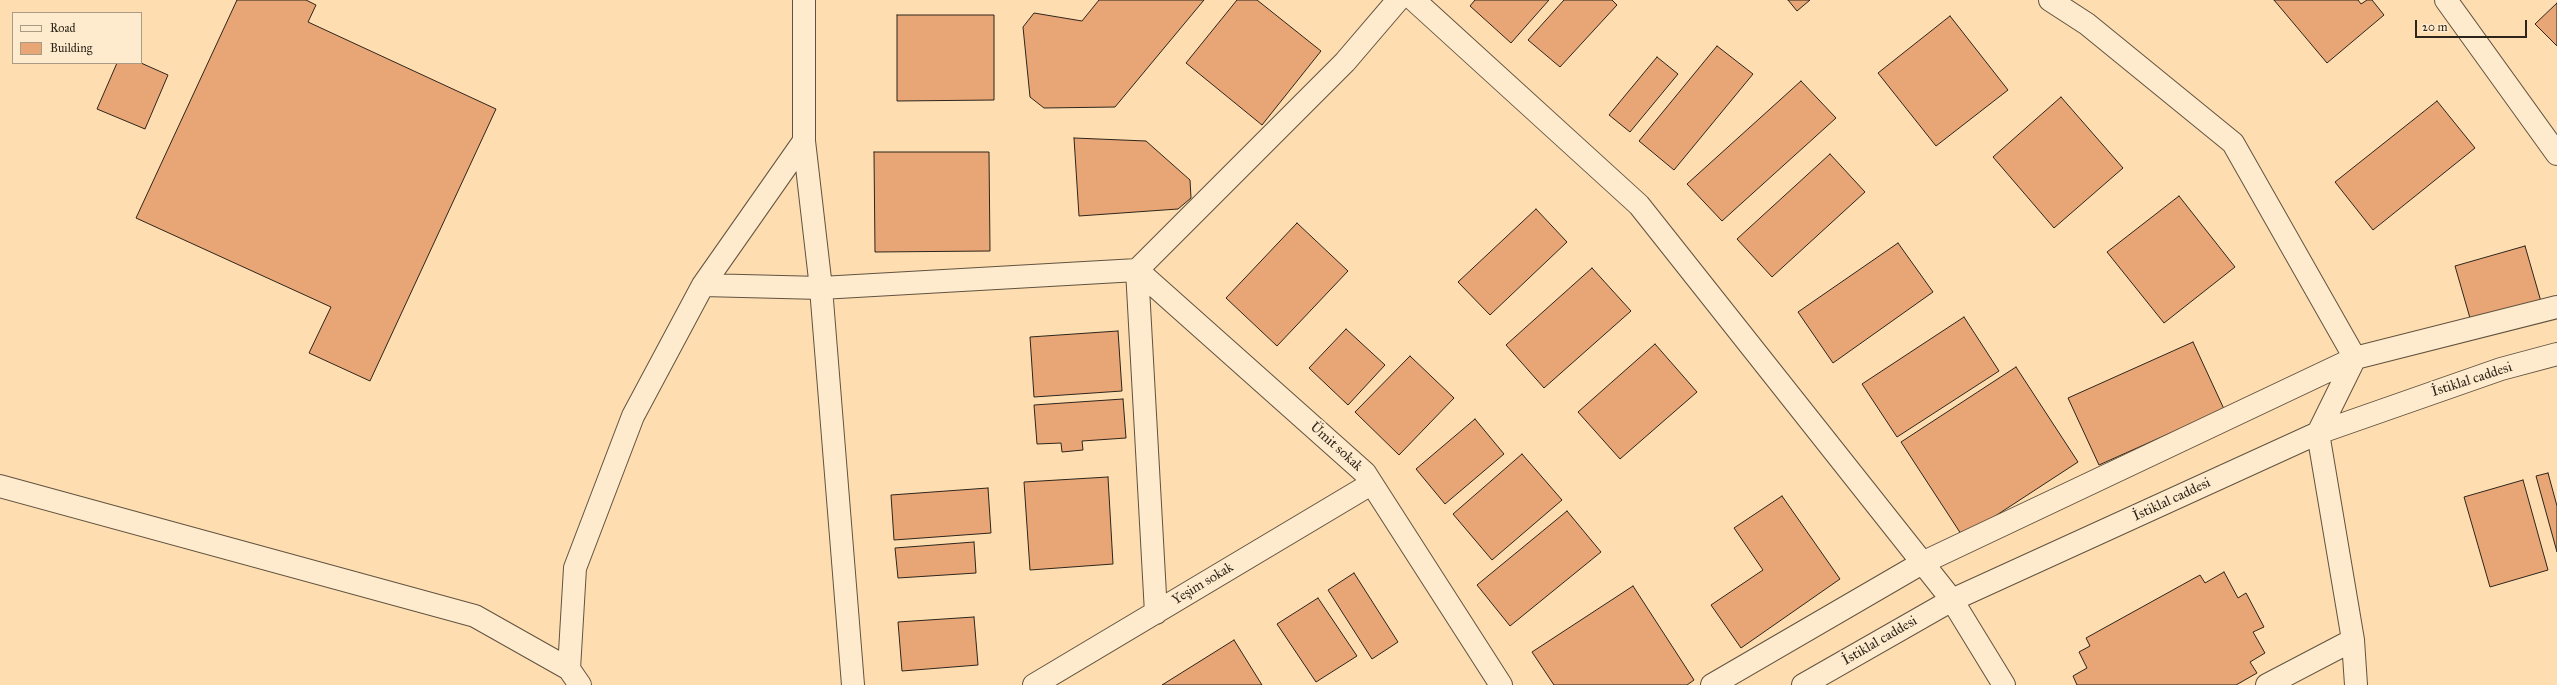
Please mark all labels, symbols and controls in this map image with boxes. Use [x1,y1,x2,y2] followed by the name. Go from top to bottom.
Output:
[12,12,142,64] legend
[2417,12,2529,38] scale bar
[2422,20,2448,34] text: 20 m
[50,21,76,35] text: Road
[50,41,92,55] text: Building
[2430,359,2514,401] street label: İstiklal caddesi
[1306,419,1366,475] street label: Ümit sokak
[2131,475,2213,525] street label: İstiklal caddesi
[1169,559,1237,609] street label: Yeşim sokak
[1840,613,1920,669] street label: İstiklal caddesi

